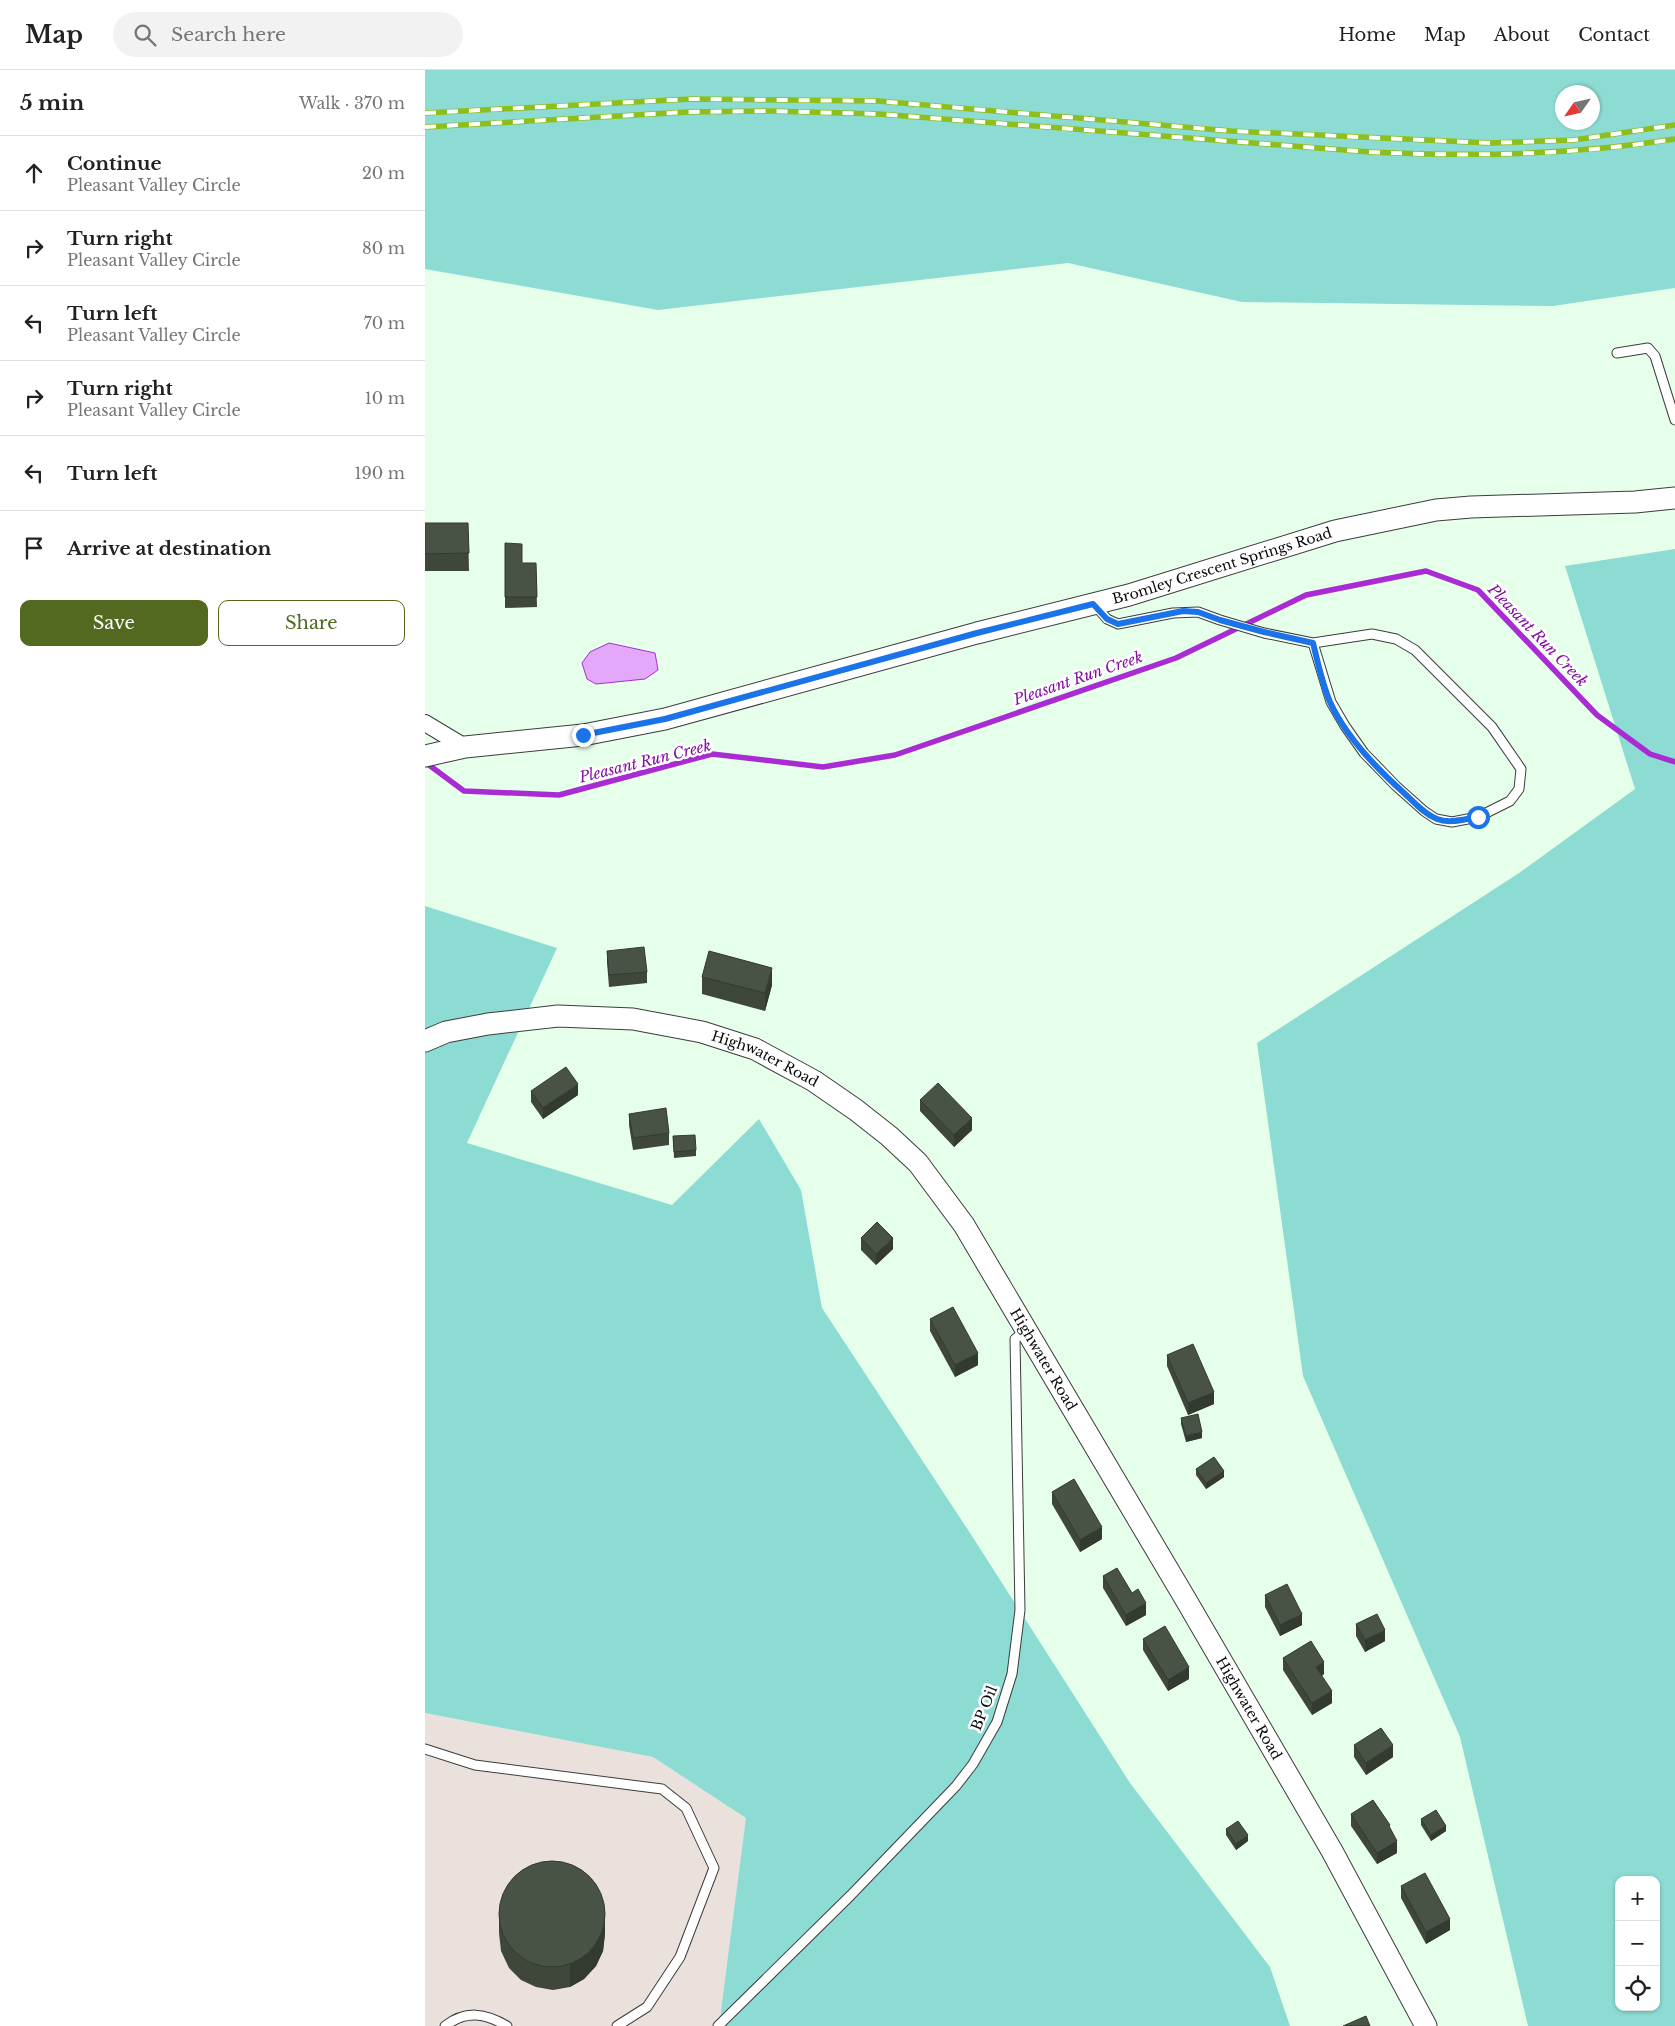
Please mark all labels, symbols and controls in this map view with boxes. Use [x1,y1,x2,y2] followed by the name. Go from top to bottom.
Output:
[113,12,463,57] search box
[25,20,83,49] text: Map
[131,21,159,49] icon: search
[171,23,286,46] text: Search here
[1338,24,1396,46] text: Home
[1424,24,1466,46] text: Map
[1494,24,1550,46] text: About
[1578,24,1650,46] text: Contact
[1555,85,1600,130] north arrow
[20,90,84,116] text: 5 min
[299,93,405,113] text: Walk · 370 m
[67,152,162,175] text: Continue
[20,159,48,187] icon: ahead
[362,163,405,183] text: 20 m
[67,175,241,195] text: Pleasant Valley Circle
[67,227,173,250] text: Turn right
[20,234,48,262] icon: right
[362,238,405,258] text: 80 m
[67,250,241,270] text: Pleasant Valley Circle
[67,302,158,325] text: Turn left
[20,309,48,337] icon: left
[364,313,405,333] text: 70 m
[67,325,241,345] text: Pleasant Valley Circle
[67,377,173,400] text: Turn right
[20,384,48,412] icon: right
[365,388,405,408] text: 10 m
[67,400,241,420] text: Pleasant Valley Circle
[20,459,48,487] icon: left
[67,462,158,485] text: Turn left
[354,463,405,483] text: 190 m
[1110,523,1335,608] street label: Bromley Crescent Springs Road
[20,534,48,562] icon: arrive
[67,537,271,560] text: Arrive at destination
[1483,579,1592,690] water label: Pleasant Run Creek
[20,600,208,646] button: Save
[218,600,405,646] button: Share
[1010,647,1145,709] water label: Pleasant Run Creek
[572,724,595,747] route end
[576,735,713,787] water label: Pleasant Run Creek
[1467,806,1490,829] route start
[709,1027,822,1091] street label: Highwater Road
[1006,1305,1081,1414] street label: Highwater Road
[1212,1654,1286,1763] street label: Highwater Road
[967,1683,1001,1733] street label: BP Oil
[1615,1876,1660,2011] map controls
[1615,1876,1660,1921] button: +
[1615,1921,1660,1966] button: −
[1615,1966,1660,2011] button: locate

